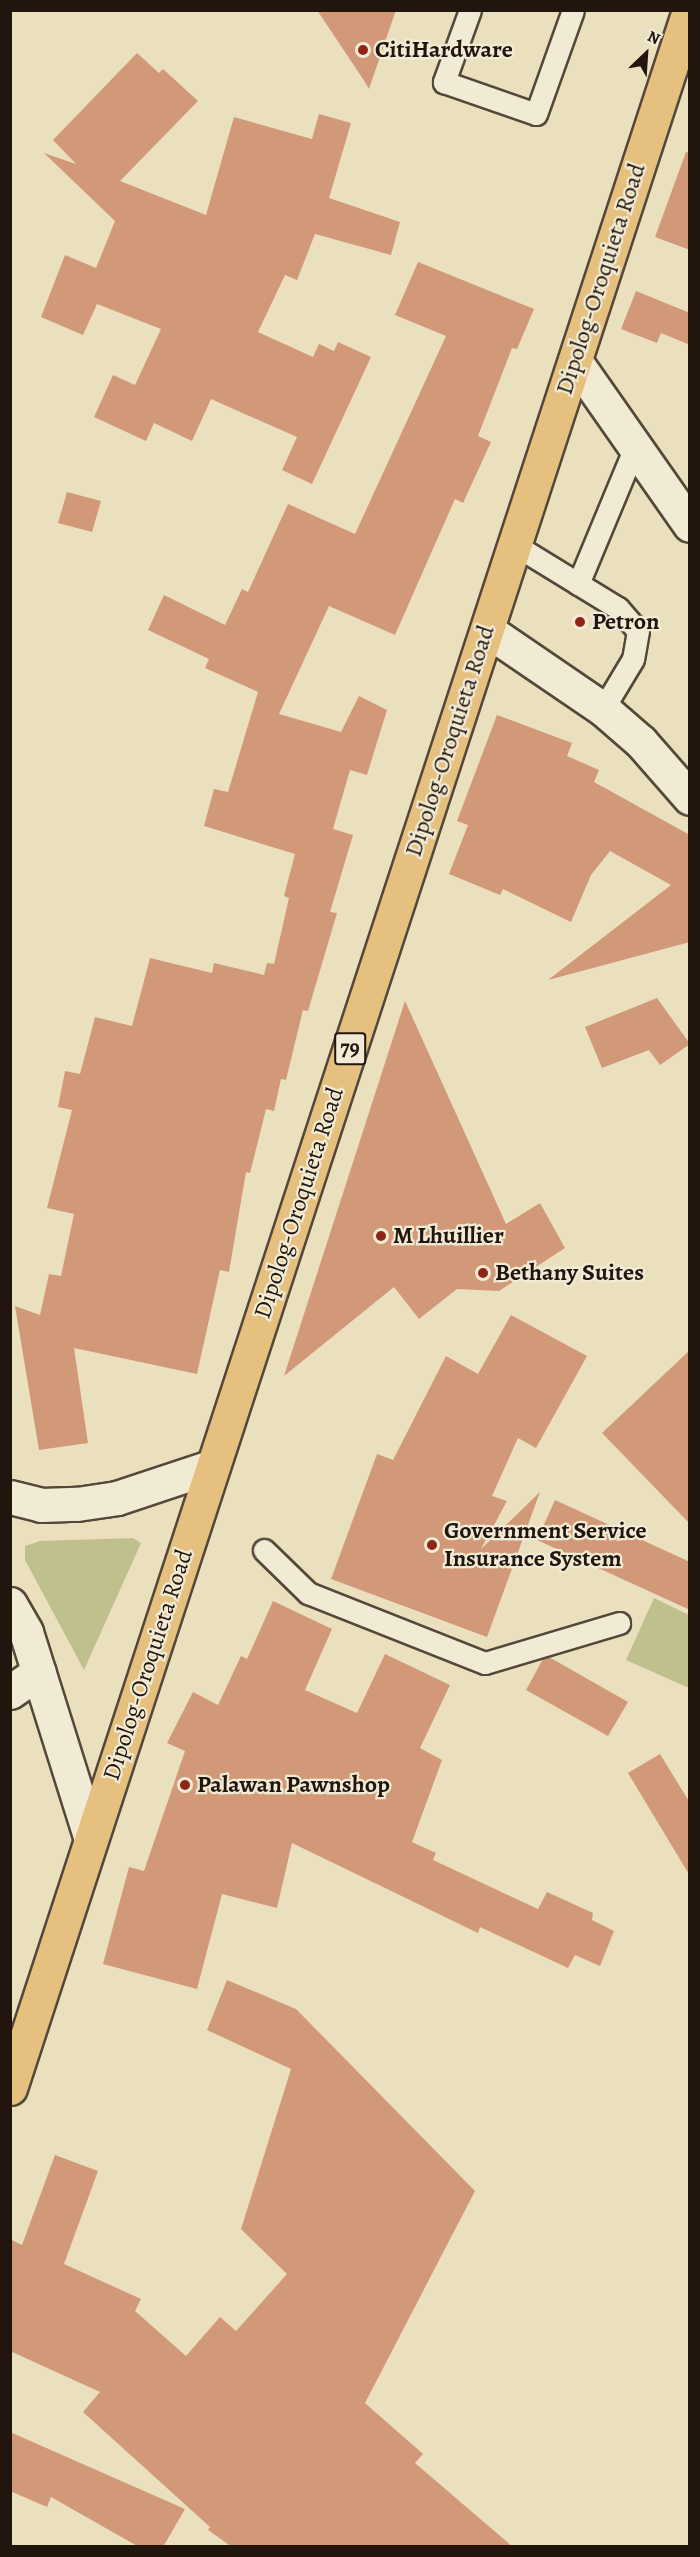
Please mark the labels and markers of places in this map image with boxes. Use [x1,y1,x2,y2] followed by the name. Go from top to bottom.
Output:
[375,36,513,64] place label: CitiHardware
[356,43,370,57] marker: CitiHardware
[592,608,660,636] place label: Petron
[573,615,587,629] marker: Petron
[393,1222,504,1250] place label: M Lhuillier
[374,1229,388,1243] marker: M Lhuillier
[495,1259,644,1287] place label: Bethany Suites
[476,1266,490,1280] marker: Bethany Suites
[444,1517,647,1573] place label: Government Service Insurance System
[425,1538,439,1552] marker: Government Service Insurance System
[197,1771,390,1799] place label: Palawan Pawnshop
[178,1778,192,1792] marker: Palawan Pawnshop

